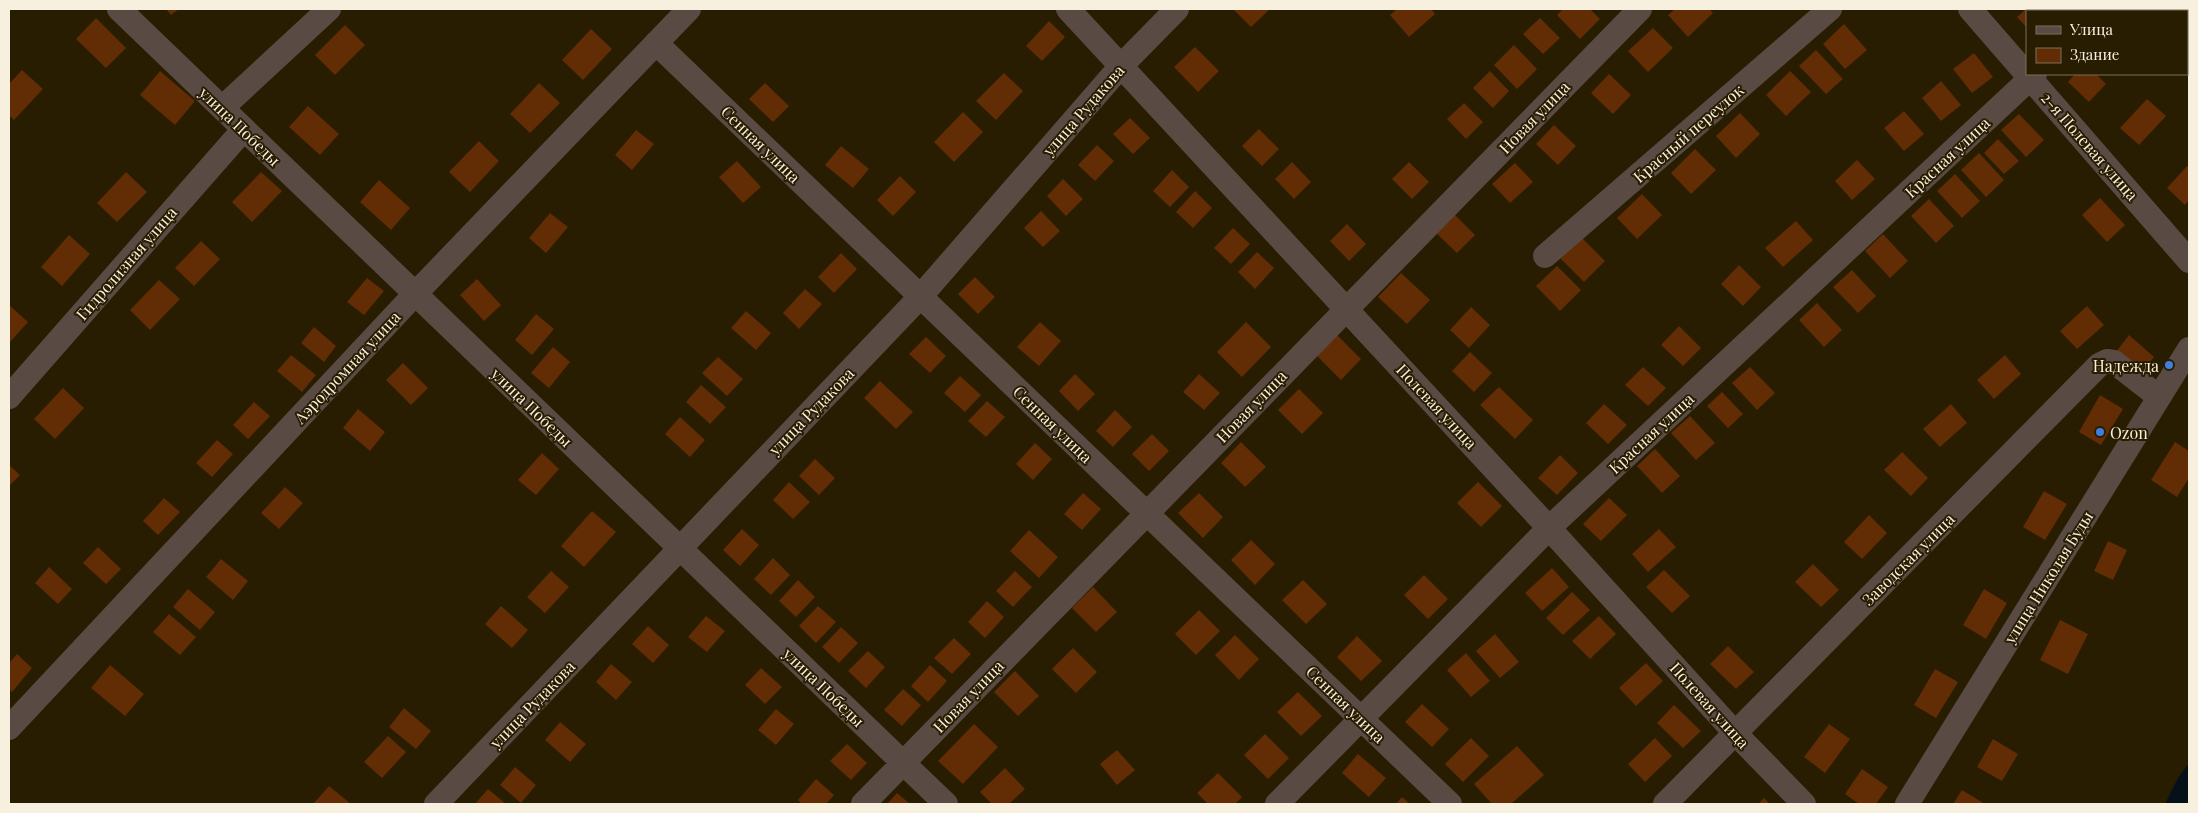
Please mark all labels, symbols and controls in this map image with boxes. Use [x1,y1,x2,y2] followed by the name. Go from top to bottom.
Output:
[2026,10,2188,75] legend
[2069,19,2113,39] text: Улица
[2070,44,2119,64] text: Здание
[1037,60,1128,161] street label: улица Рудакова
[1494,76,1574,158] street label: Новая улица
[1628,79,1748,187] street label: Красный переулок
[194,81,285,170] street label: улица Победы
[2037,87,2143,205] street label: 2-я Полевая улица
[717,101,805,187] street label: Сенная улица
[1900,112,1994,202] street label: Красная улица
[71,202,181,324] street label: Гидролизная улица
[289,306,405,428] street label: Аэродромная улица
[2093,355,2159,376] place label: Надежда
[1392,359,1482,453] street label: Полевая улица
[2163,359,2175,371] marker: Надежда
[486,362,577,451] street label: улица Победы
[763,363,858,460] street label: улица Рудакова
[1211,365,1291,447] street label: Новая улица
[1009,381,1097,467] street label: Сенная улица
[1604,388,1698,478] street label: Красная улица
[2110,422,2148,443] place label: Ozon
[2094,426,2106,438] marker: Ozon
[1998,507,2097,648] street label: улица Николая Буды
[1857,508,1959,610] street label: Заводская улица
[778,642,869,731] street label: улица Победы
[928,655,1008,737] street label: Новая улица
[484,656,579,753] street label: улица Рудакова
[1666,657,1754,753] street label: Полевая улица
[1302,661,1390,747] street label: Сенная улица

